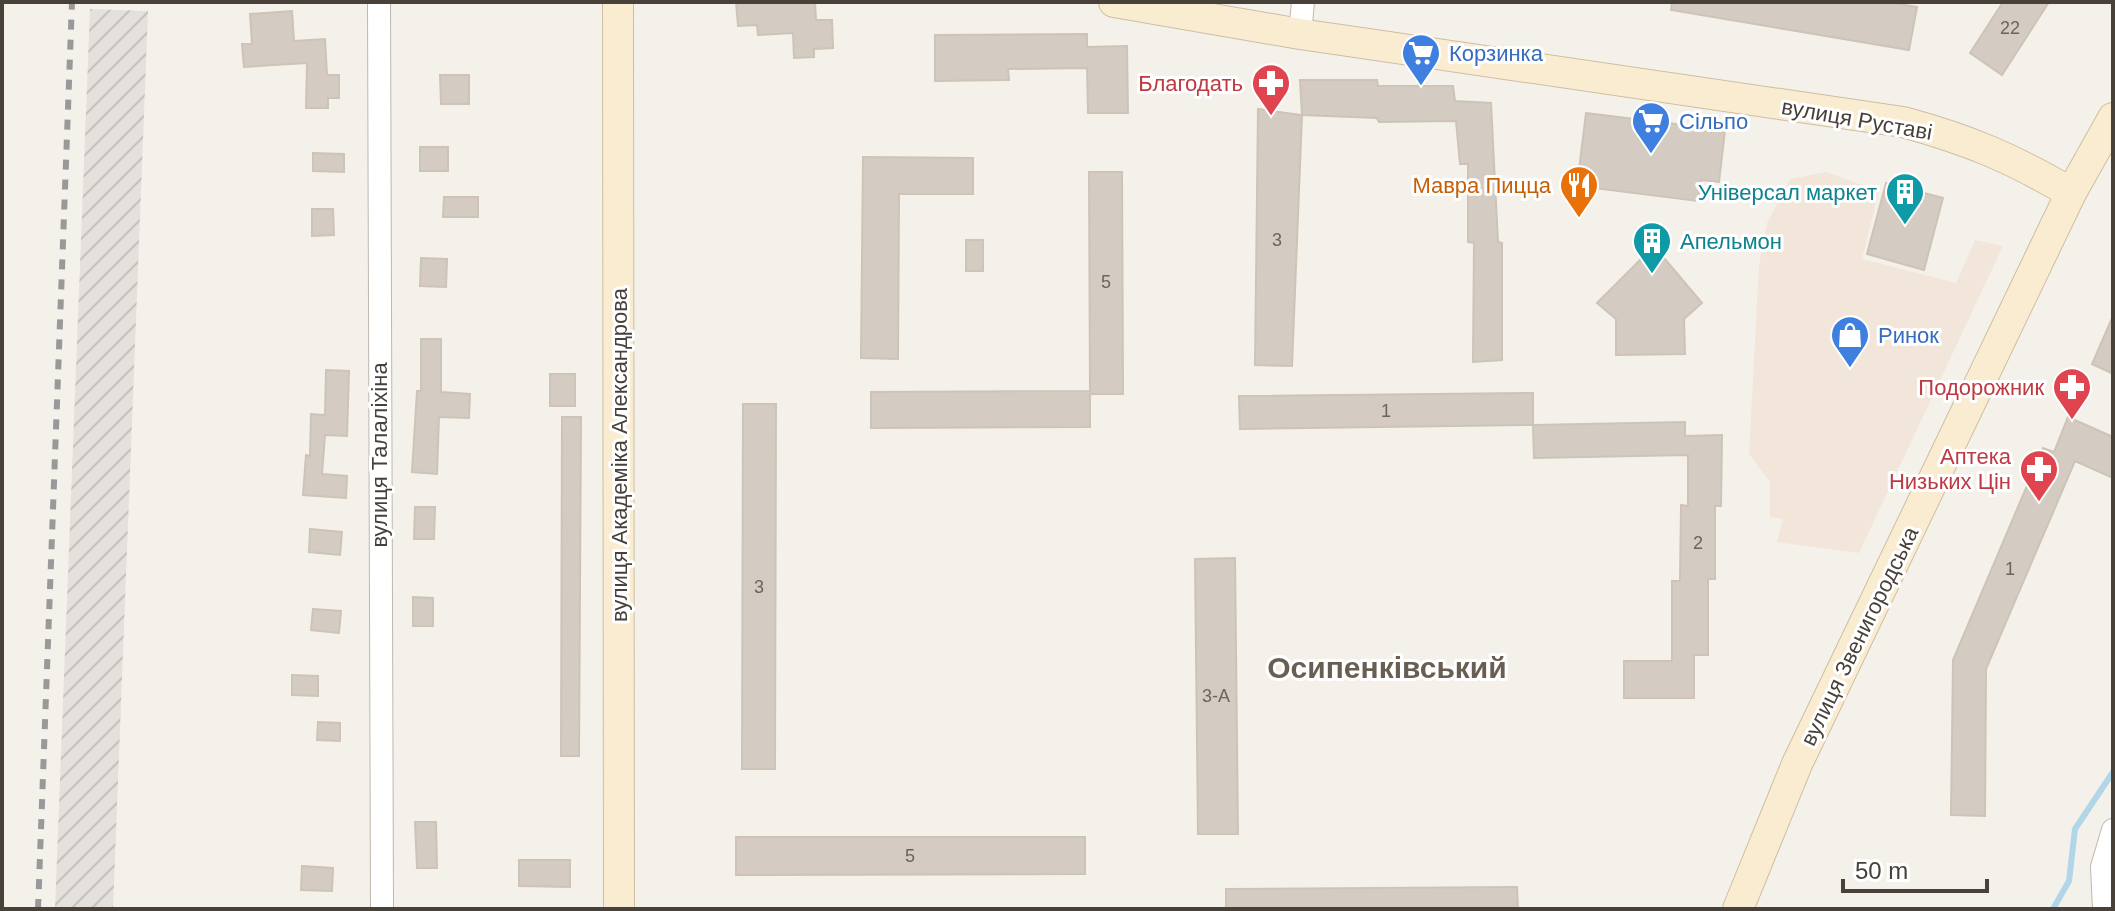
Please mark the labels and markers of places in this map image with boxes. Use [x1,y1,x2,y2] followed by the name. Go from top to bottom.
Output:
[1400,32,1442,87] supermarket icon: Корзинка
[1449,41,1544,66] place label: Корзинка
[1250,62,1292,117] pharmacy icon: Благодать
[1138,71,1243,96] place label: Благодать
[1630,100,1672,155] supermarket icon: Сільпо
[1679,109,1748,134] place label: Сільпо
[1558,164,1600,219] restaurant icon: Мавра Пицца
[1884,171,1926,226] building icon: Універсал маркет
[1412,173,1552,198] place label: Мавра Пицца
[1698,180,1877,205] place label: Універсал маркет
[1631,220,1673,275] building icon: Апельмон
[1680,229,1782,254] place label: Апельмон
[1829,314,1871,369] shop icon: Ринок
[1878,323,1939,348] place label: Ринок
[2051,366,2093,421] pharmacy icon: Подорожник
[1918,375,2044,400] place label: Подорожник
[1889,444,2012,494] place label: Аптека Низьких Цін
[2018,448,2060,503] pharmacy icon: Аптека Низьких Цін

